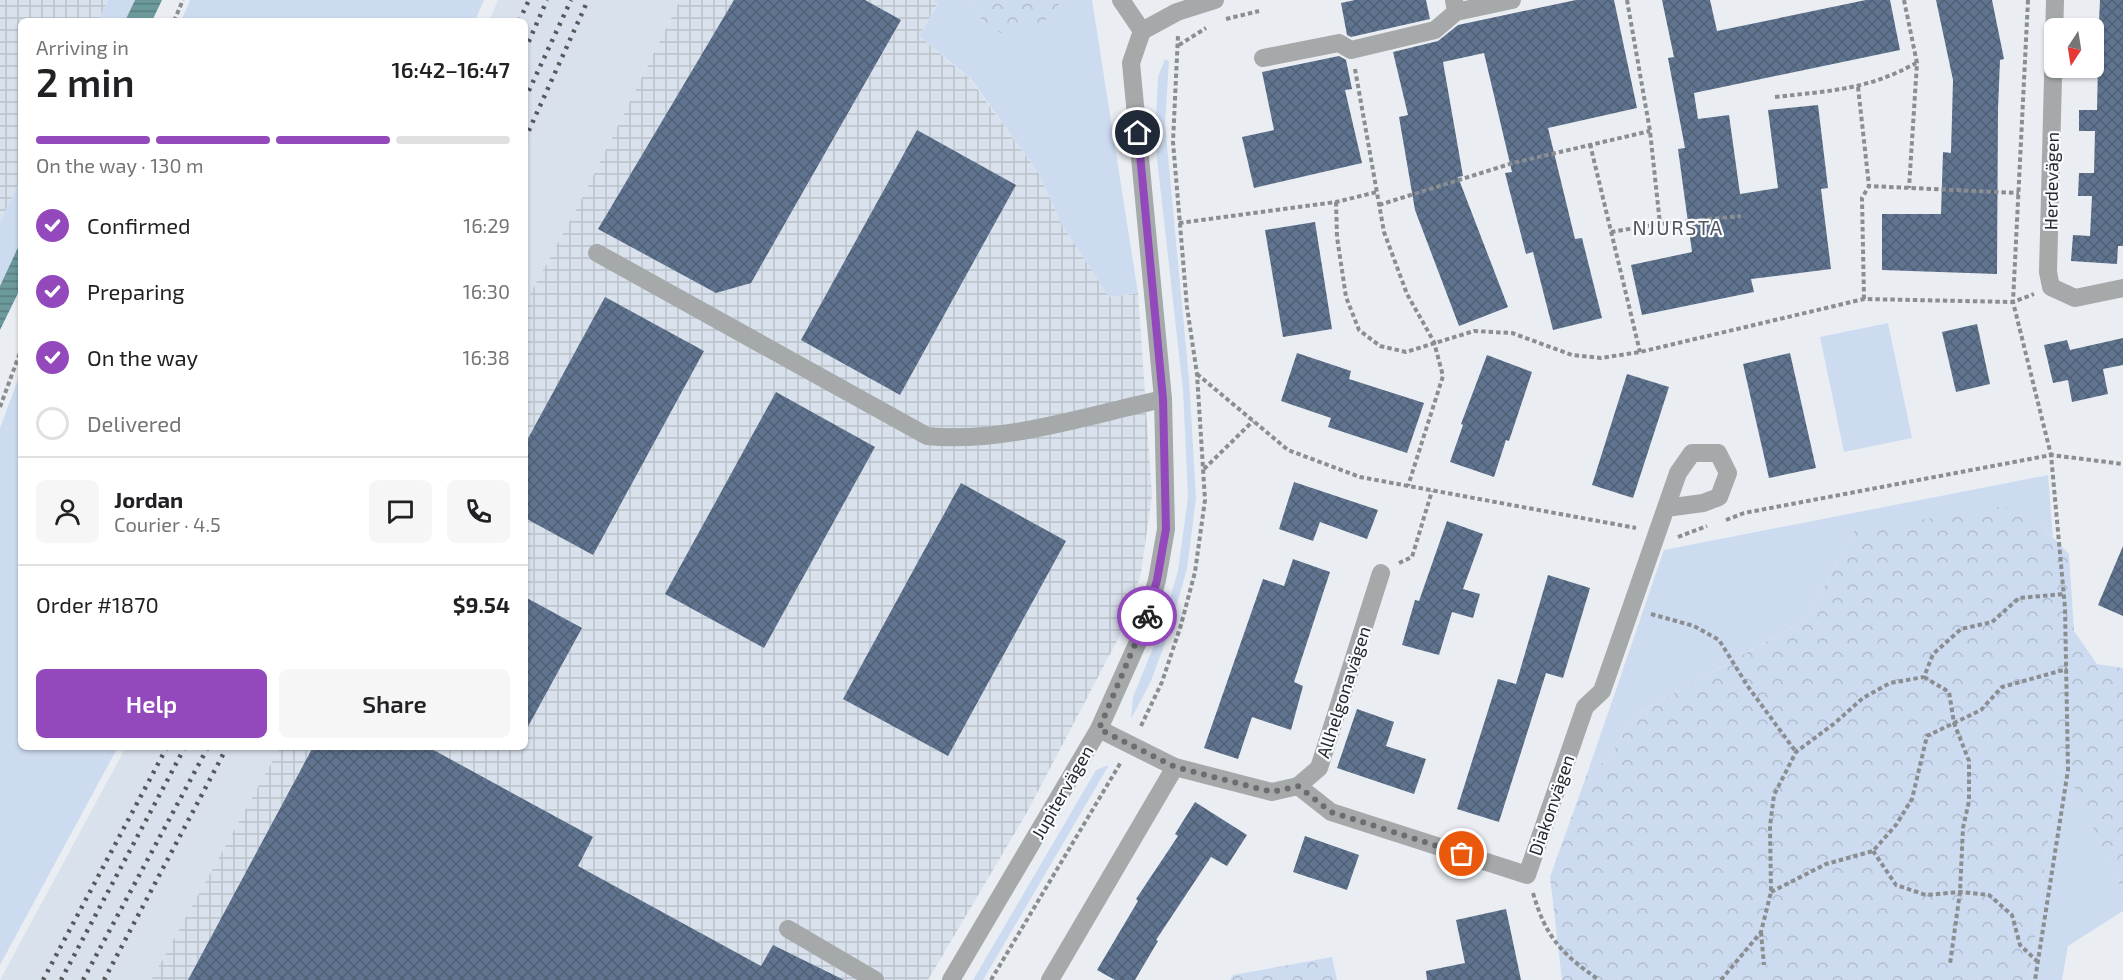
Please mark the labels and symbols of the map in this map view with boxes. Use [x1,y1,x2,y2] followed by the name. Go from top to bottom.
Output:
[2044,18,2104,78] north arrow
[1112,107,1163,158] pin
[2039,132,2063,230] street label: Herdevägen
[1632,215,1724,239] district label: NJURSTA
[1117,586,1177,646] courier
[1311,623,1375,761] street label: Allhelgonavägen
[1026,741,1098,843] street label: Jupitervägen
[1523,752,1579,858] street label: Diakonvägen
[1436,828,1487,879] pin

